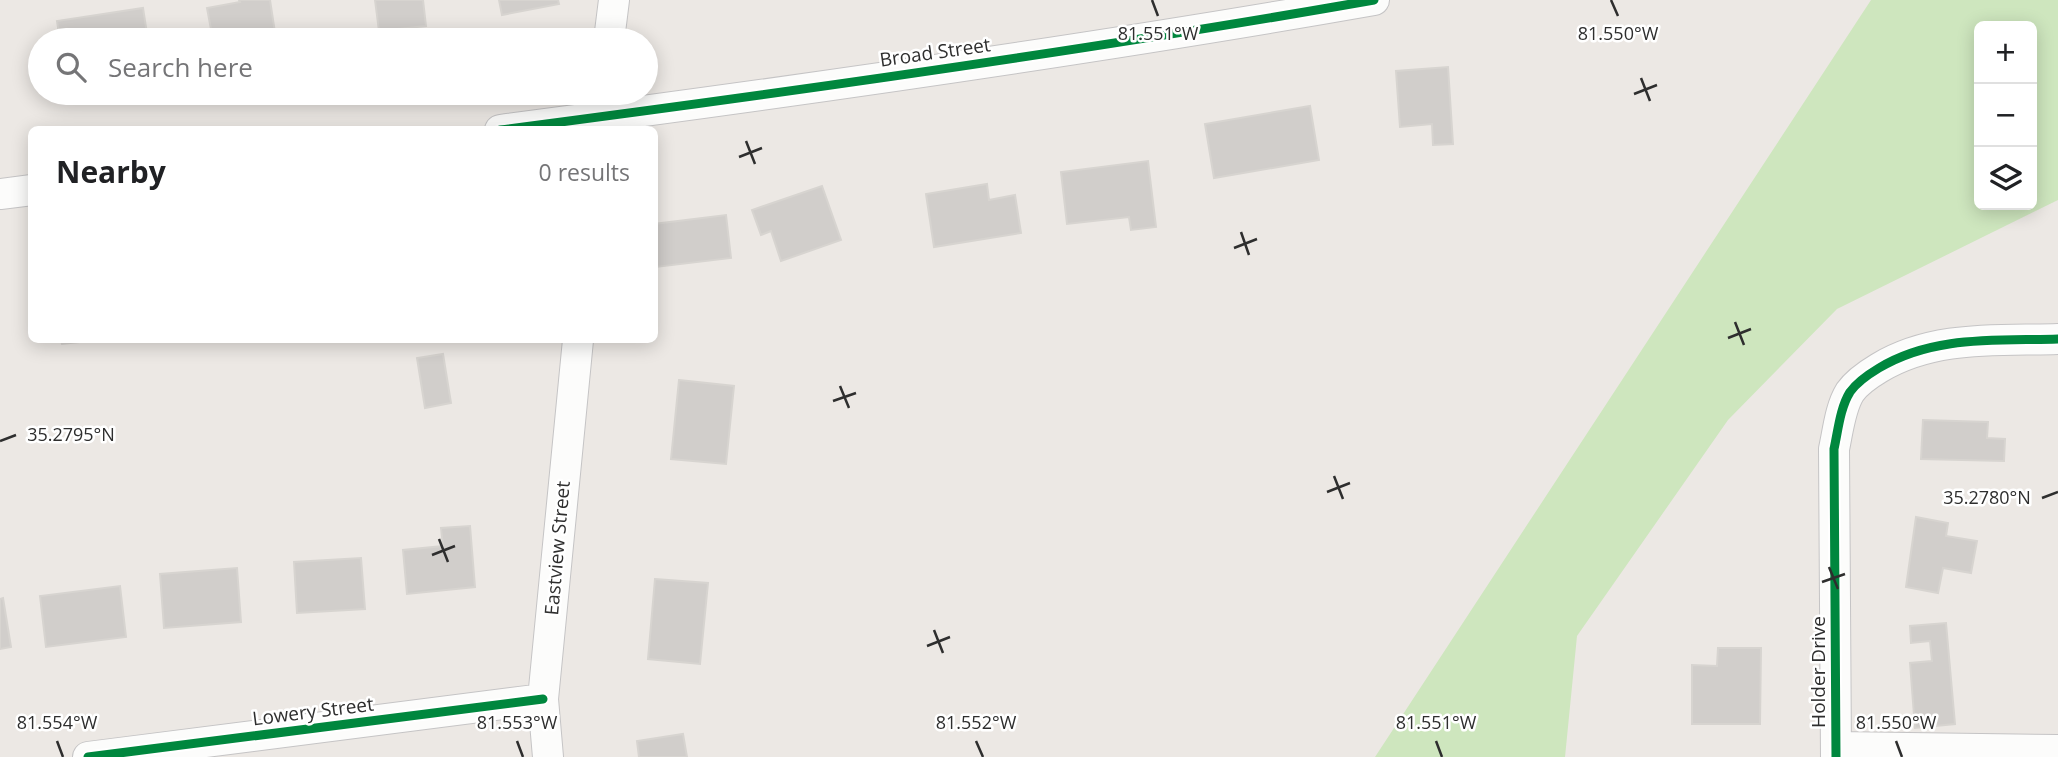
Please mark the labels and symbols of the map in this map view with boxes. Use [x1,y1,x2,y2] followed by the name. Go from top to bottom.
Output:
[1118,21,1199,45] text: 81.551°W
[1578,21,1659,45] text: 81.550°W
[878,31,992,73] street label: Broad Street
[27,422,115,446] text: 35.2795°N
[538,480,576,616] street label: Eastview Street
[1943,485,2031,509] text: 35.2780°N
[1805,616,1831,728] street label: Holder Drive
[251,691,375,731] street label: Lowery Street
[17,710,98,734] text: 81.554°W
[477,710,558,734] text: 81.553°W
[936,710,1017,734] text: 81.552°W
[1396,710,1477,734] text: 81.551°W
[1856,710,1937,734] text: 81.550°W

